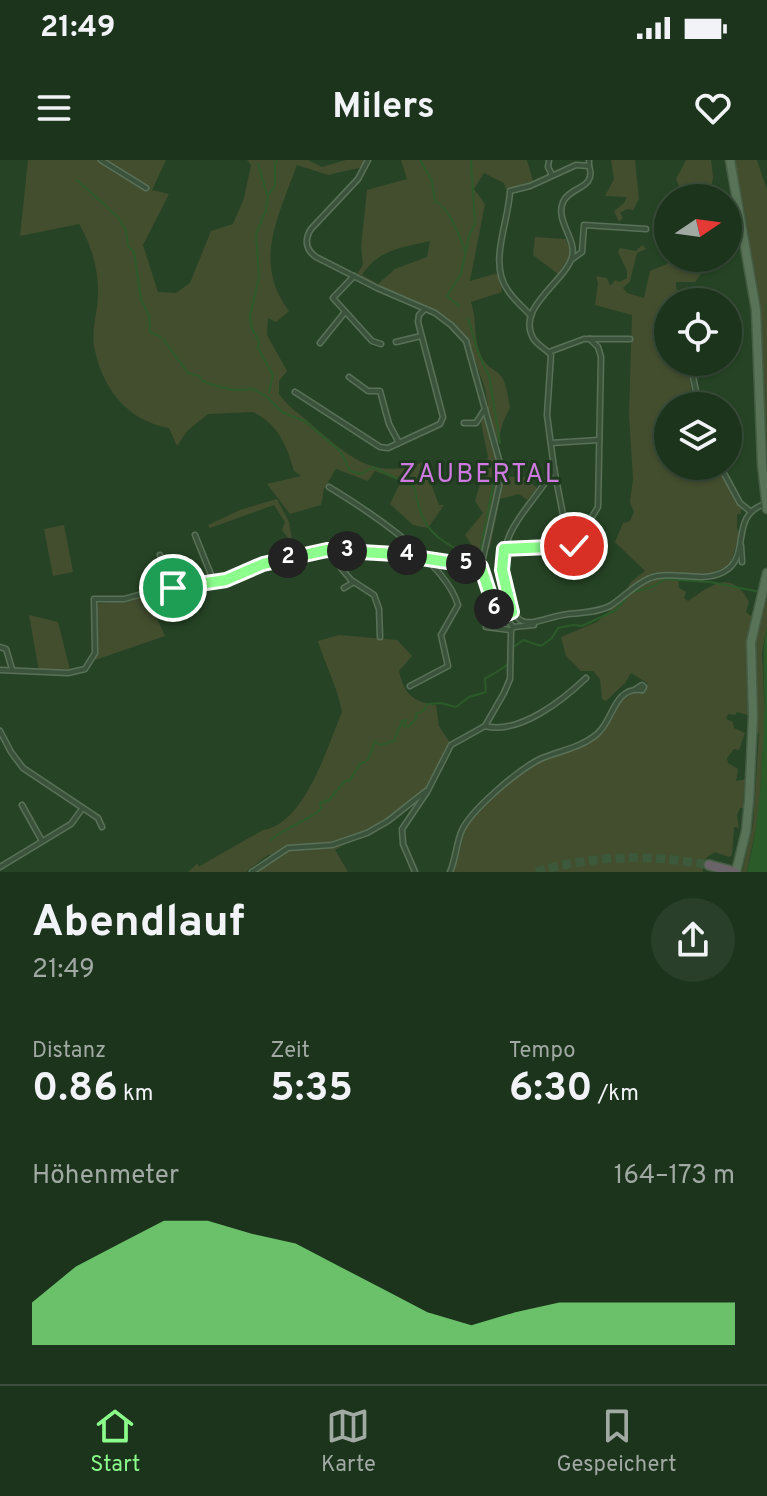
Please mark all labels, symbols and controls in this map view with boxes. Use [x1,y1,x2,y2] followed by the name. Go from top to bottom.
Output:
[40,10,115,47] text: 21:49
[332,85,435,131] text: Milers
[32,86,76,130] icon: menu
[691,86,735,130] icon: heart
[654,184,742,272] north arrow
[654,184,742,480] map controls
[654,288,742,376] button: locate
[654,392,742,480] button: layers
[399,459,561,492] district label: ZAUBERTAL
[540,512,608,580] pin
[552,524,596,568] icon: check
[327,531,367,571] pin: 3
[387,535,427,575] pin: 4
[340,537,354,564] text: 3
[268,538,308,578] pin: 2
[400,541,414,568] text: 4
[281,544,295,571] text: 2
[446,544,486,584] pin: 5
[459,550,473,577] text: 5
[139,554,207,622] pin
[151,566,195,610] icon: arrive
[474,589,514,629] pin: 6
[487,595,501,622] text: 6
[32,896,245,952] text: Abendlauf
[651,898,735,982] button: share
[32,954,95,987] text: 21:49
[32,1038,106,1065] text: Distanz
[270,1038,310,1065] text: Zeit
[509,1038,576,1065] text: Tempo
[32,1065,118,1115] text: 0.86
[270,1065,353,1115] text: 5:35
[509,1065,593,1115] text: 6:30
[118,1081,153,1108] text: km
[593,1081,639,1108] text: /km
[32,1160,179,1193] text: Höhenmeter
[614,1160,735,1193] text: 164–173 m
[90,1404,140,1479] tab: Start
[321,1404,376,1479] tab: Karte
[556,1404,677,1479] tab: Gespeichert

